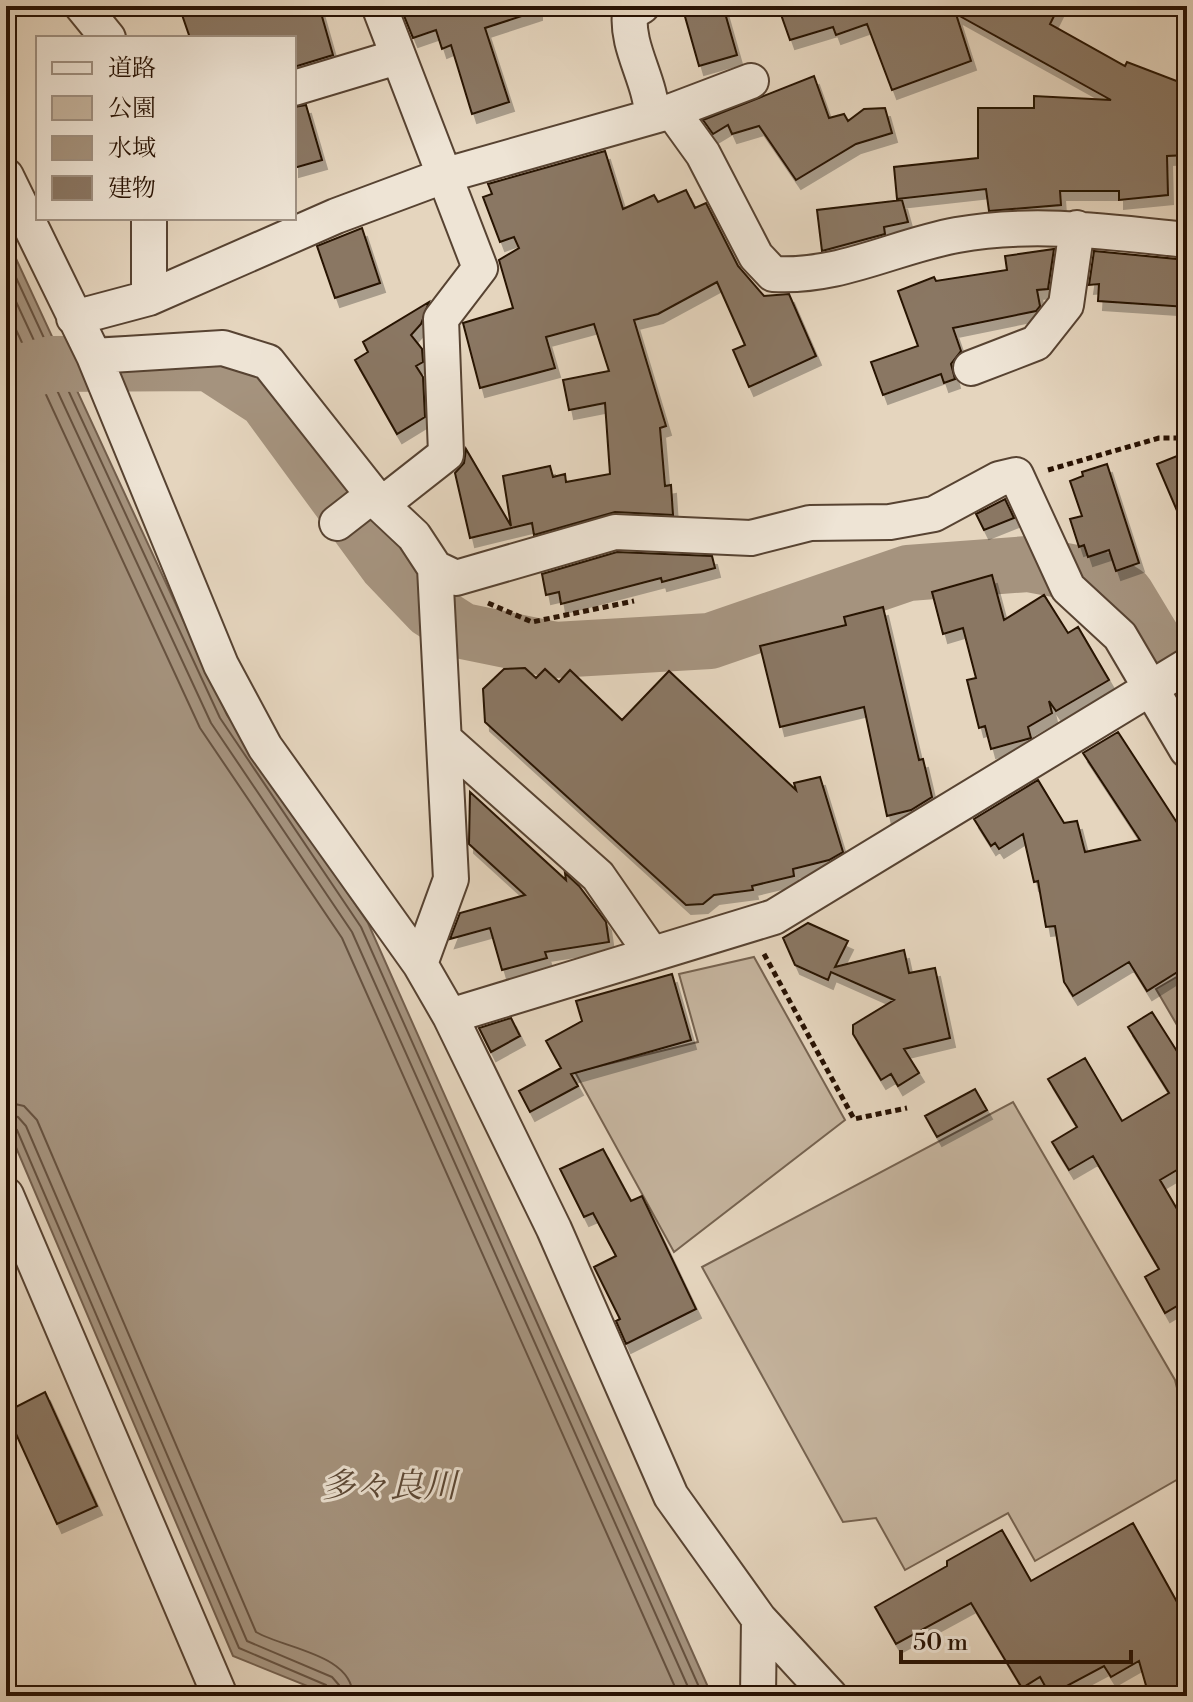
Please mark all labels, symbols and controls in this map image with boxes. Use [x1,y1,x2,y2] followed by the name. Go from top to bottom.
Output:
[36,36,296,220] legend
[108,54,156,84] text: 道路
[108,94,156,124] text: 公園
[108,134,156,164] text: 水域
[108,174,156,204] text: 建物
[321,1466,461,1508] water label: 多々良川
[901,1614,1131,1664] scale bar
[913,1628,968,1658] text: 50 m

